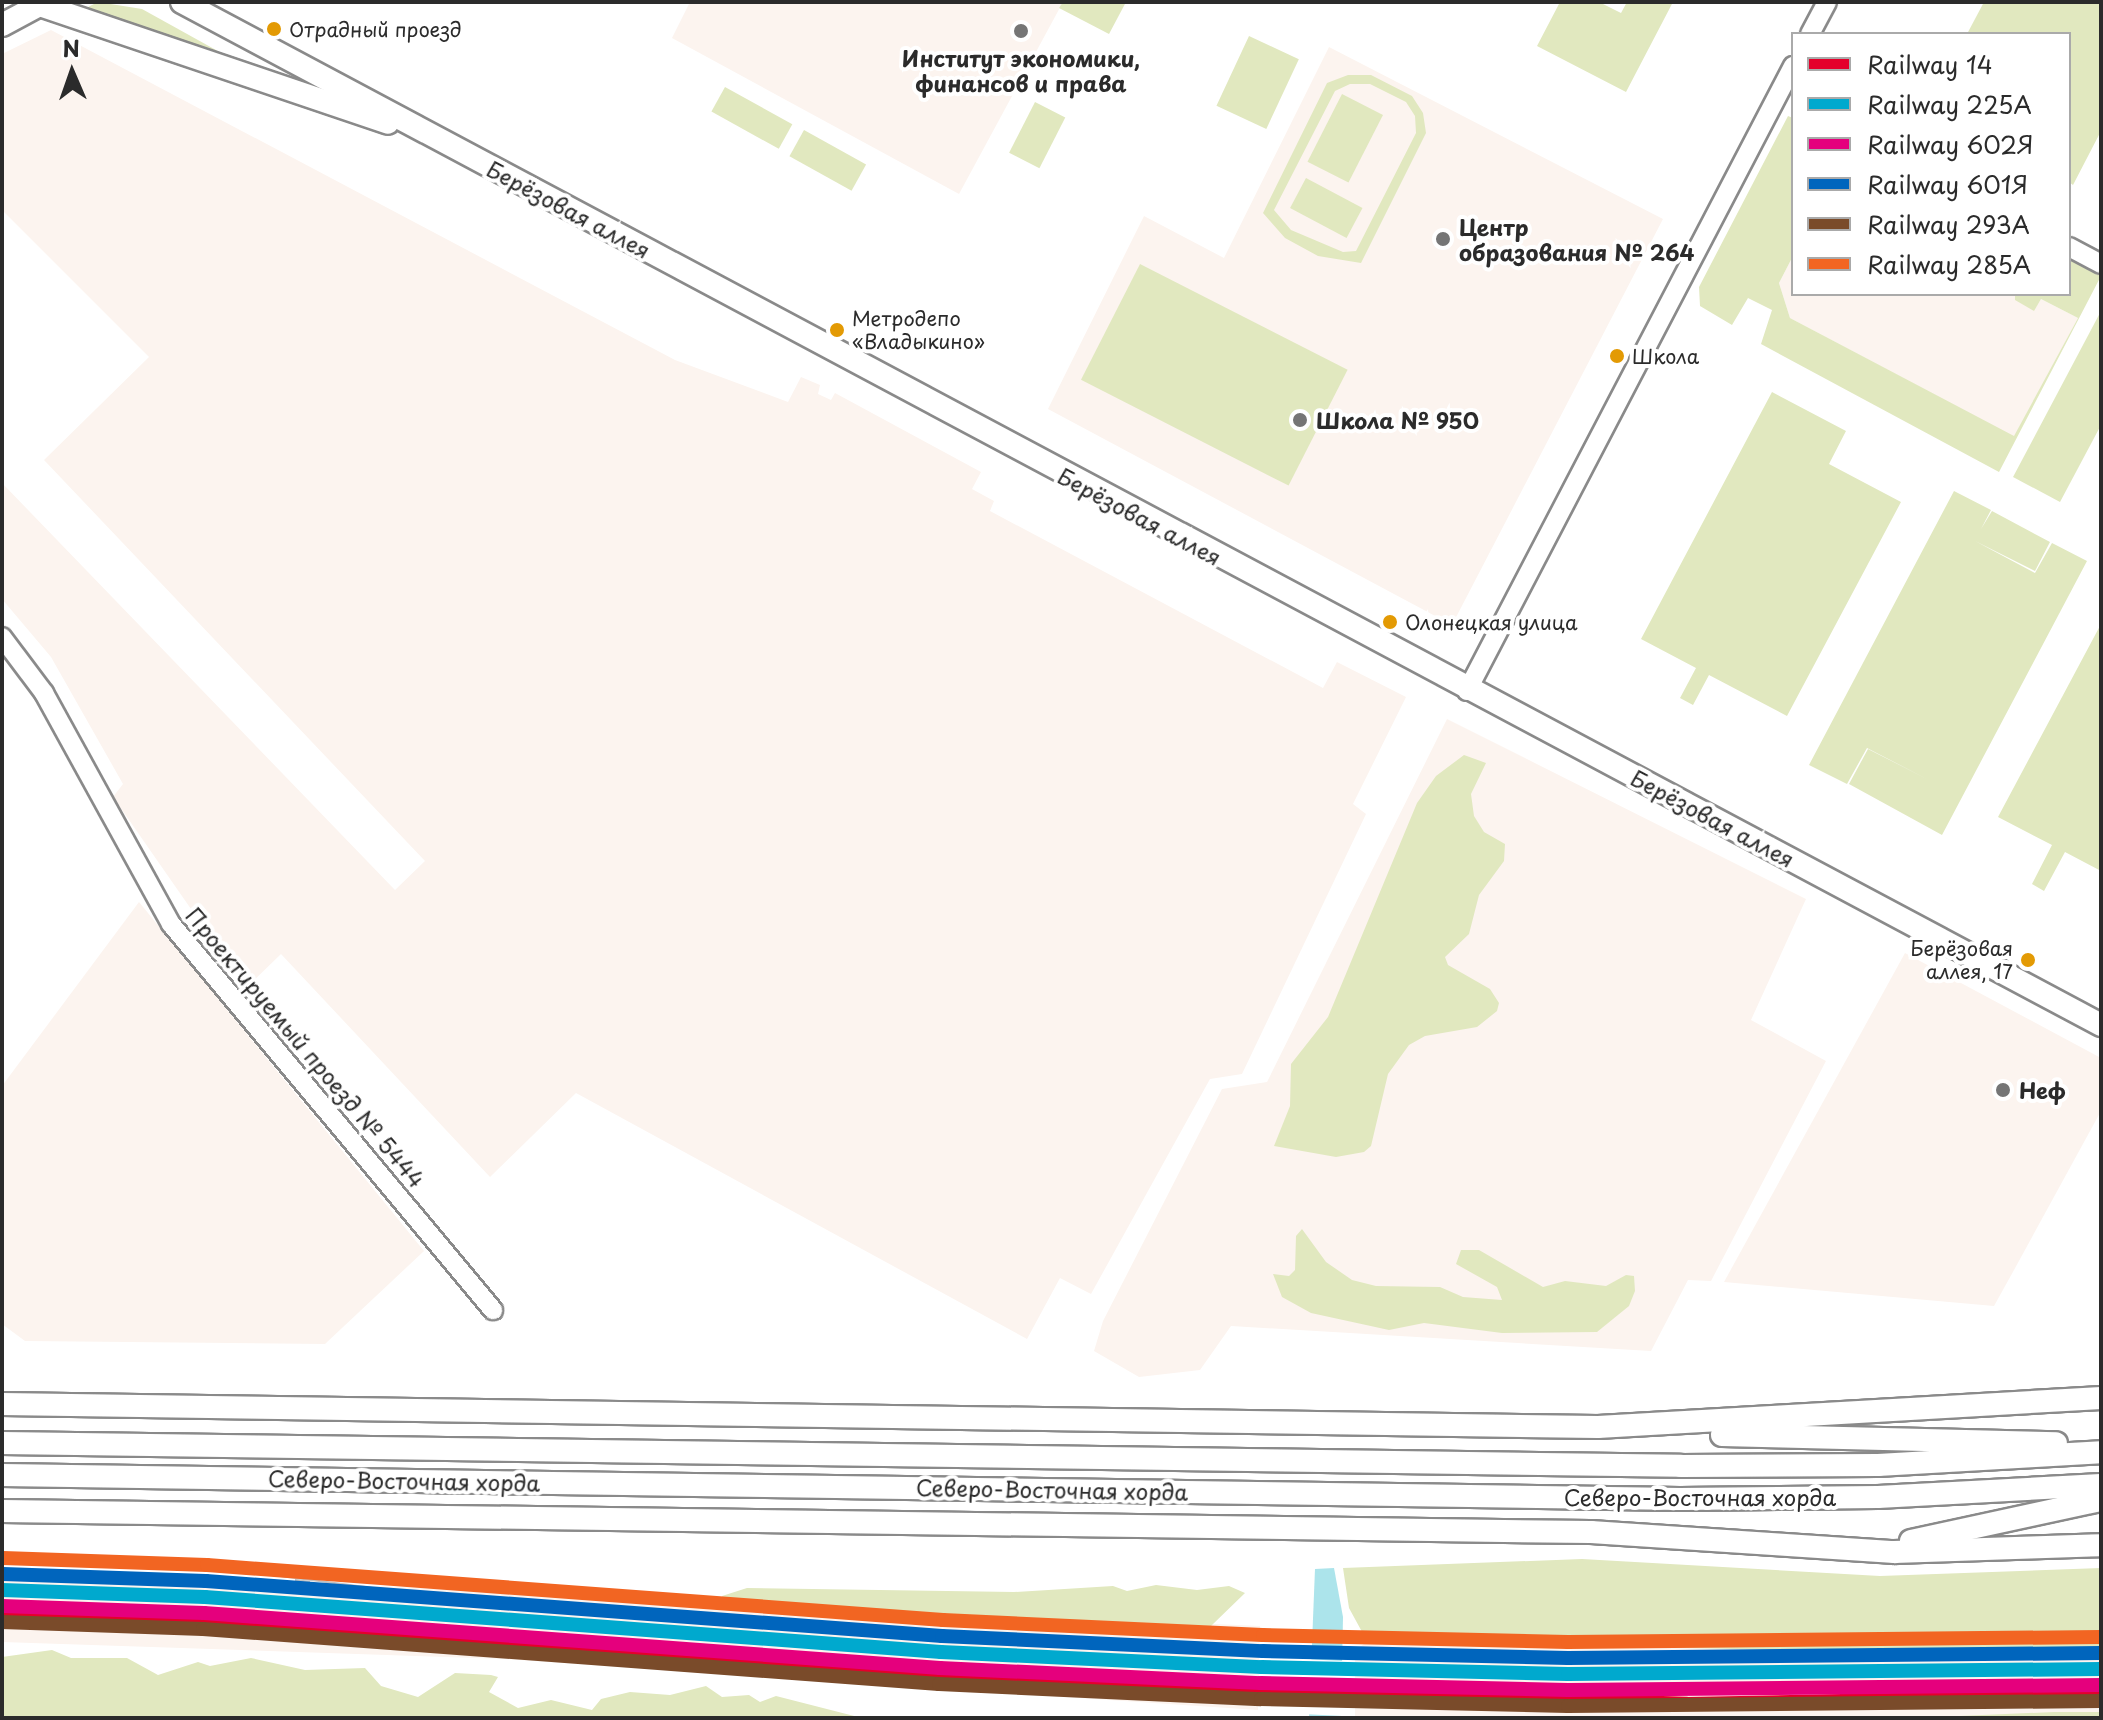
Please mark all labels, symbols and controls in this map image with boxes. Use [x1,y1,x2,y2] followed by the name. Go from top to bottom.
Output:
[289,17,462,41] place label: Отрадный проезд
[266,21,282,37] marker: Отрадный проезд
[1012,22,1030,40] marker: Институт экономики, финансов и права
[62,31,80,64] text: N
[32,32,112,112] north arrow
[1791,32,2071,296] legend
[901,44,1141,96] place label: Институт экономики, финансов и права
[1867,46,1993,82] text: Railway 14
[1867,86,2032,122] text: Railway 225А
[1867,126,2034,162] text: Railway 602Я
[483,155,655,263] street label: Берёзовая аллея
[1867,166,2028,202] text: Railway 601Я
[1867,206,2030,242] text: Railway 293А
[1459,213,1695,264] place label: Центр образования № 264
[1434,230,1452,248] marker: Центр образования № 264
[1867,246,2031,282] text: Railway 285А
[852,306,985,353] place label: Метродепо «Владыкино»
[829,322,845,338] marker: Метродепо «Владыкино»
[1632,344,1699,368] place label: Школа
[1609,348,1625,364] marker: Школа
[1316,407,1480,433] place label: Школа № 950
[1291,411,1309,429] marker: Школа № 950
[1054,462,1226,570] street label: Берёзовая аллея
[1405,610,1579,634] place label: Олонецкая улица
[1382,614,1398,630] marker: Олонецкая улица
[1627,764,1799,872] street label: Берёзовая аллея
[181,901,431,1193] street label: Проектируемый проезд № 5444
[1911,936,2013,983] place label: Берёзовая аллея, 17
[2020,952,2036,968] marker: Берёзовая аллея, 17
[2019,1077,2066,1103] place label: Неф
[1994,1081,2012,1099] marker: Неф
[267,1464,541,1496] street label: Северо-Восточная хорда
[915,1473,1189,1505] street label: Северо-Восточная хорда
[1564,1484,1836,1510] street label: Северо-Восточная хорда

